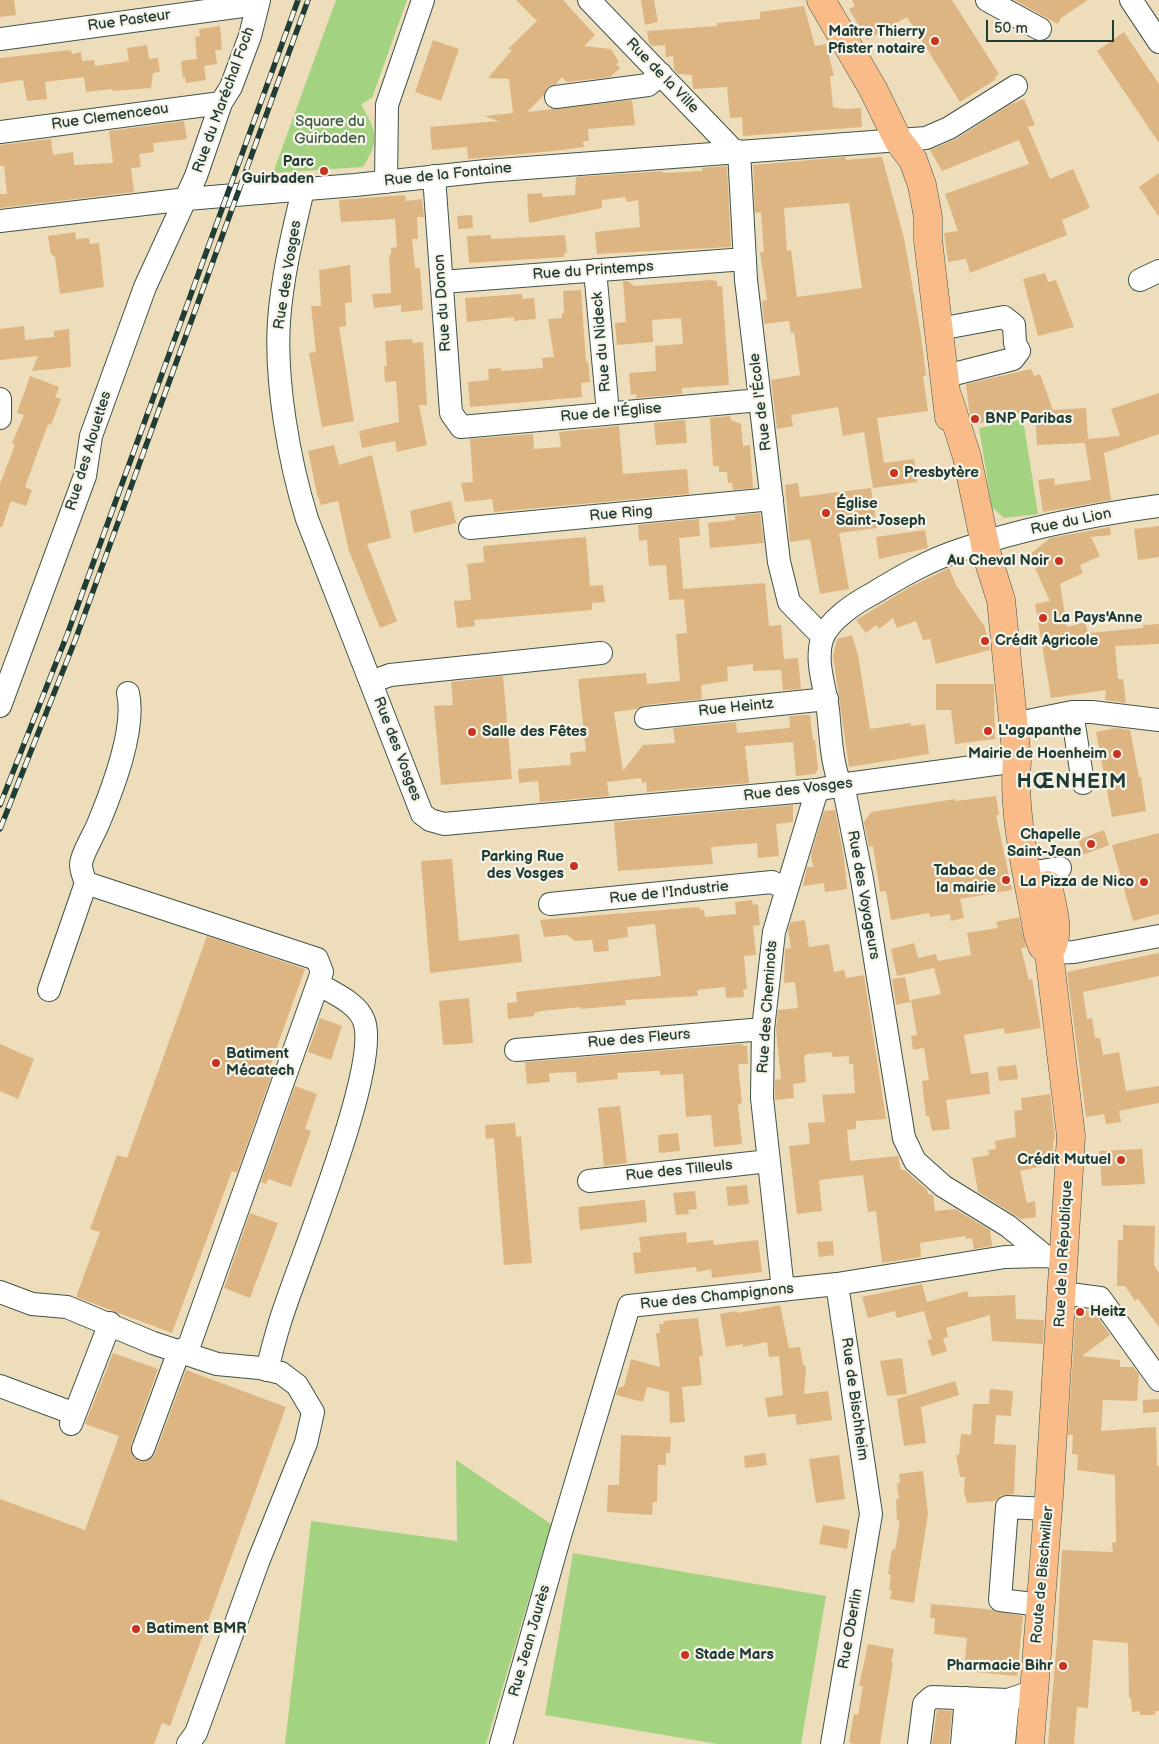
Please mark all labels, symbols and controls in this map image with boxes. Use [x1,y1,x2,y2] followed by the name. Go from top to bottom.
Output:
[86,6,172,36] street label: Rue Pasteur
[989,10,1116,42] scale bar
[994,19,1028,38] text: 50 m
[828,23,925,58] place label: Maître Thierry Pfister notaire
[189,25,259,175] street label: Rue du Maréchal Foch
[622,35,702,117] street label: Rue de la Ville
[929,35,941,47] marker: Maître Thierry Pfister notaire
[50,100,170,134] street label: Rue Clemenceau
[294,113,366,148] park label: Square du Guirbaden
[242,153,314,188] place label: Parc Guirbaden
[383,159,513,191] street label: Rue de la Fontaine
[318,165,330,177] marker: Parc Guirbaden
[271,219,305,331] street label: Rue des Vosges
[431,254,455,352] street label: Rue du Donon
[532,258,654,284] street label: Rue du Printemps
[589,291,615,393] street label: Rue du Nideck
[746,352,776,452] street label: Rue de l'École
[62,389,116,513] street label: Rue des Alouettes
[560,400,662,426] street label: Rue de l'Église
[985,410,1072,428] place label: BNP Paribas
[969,413,981,425] marker: BNP Paribas
[904,464,979,482] place label: Presbytère
[888,467,900,479] marker: Presbytère
[836,495,926,530] place label: Église Saint-Joseph
[589,502,653,526] street label: Rue Ring
[1029,505,1113,539] street label: Rue du Lion
[820,507,832,519] marker: Église Saint-Joseph
[947,552,1049,570] place label: Au Cheval Noir
[1053,555,1065,567] marker: Au Cheval Noir
[1053,609,1142,627] place label: La Pays'Anne
[1037,612,1049,624] marker: La Pays'Anne
[995,632,1098,650] place label: Crédit Agricole
[979,635,991,647] marker: Crédit Agricole
[369,694,425,804] street label: Rue des Vosges
[697,695,775,721] street label: Rue Heintz
[998,722,1081,740] place label: L'agapanthe
[482,723,587,741] place label: Salle des Fêtes
[982,725,994,737] marker: L'agapanthe
[466,726,478,738] marker: Salle des Fêtes
[968,745,1107,763] place label: Mairie de Hoenheim
[1111,748,1123,760] marker: Mairie de Hoenheim
[1016,771,1128,795] district label: HŒNHEIM
[742,774,854,806] street label: Rue des Vosges
[1007,826,1081,861] place label: Chapelle Saint-Jean
[843,829,883,961] street label: Rue des Voyageurs
[1085,838,1097,850] marker: Chapelle Saint-Jean
[481,848,564,883] place label: Parking Rue des Vosges
[568,860,580,872] marker: Parking Rue des Vosges
[933,862,996,897] place label: Tabac de la mairie
[1020,873,1134,891] place label: La Pizza de Nico
[1000,874,1012,886] marker: Tabac de la mairie
[1138,876,1150,888] marker: La Pizza de Nico
[608,878,730,908] street label: Rue de l'Industrie
[754,940,782,1074] street label: Rue des Cheminots
[587,1026,691,1052] street label: Rue des Fleurs
[226,1045,294,1080] place label: Batiment Mécatech
[210,1057,222,1069] marker: Batiment Mécatech
[1017,1151,1111,1169] place label: Crédit Mutuel
[1115,1154,1127,1166] marker: Crédit Mutuel
[625,1156,733,1186] street label: Rue des Tilleuls
[1051,1180,1077,1328] street label: Rue de la République
[639,1280,795,1314] street label: Rue des Champignons
[1090,1303,1126,1321] place label: Heitz
[1074,1306,1086,1318] marker: Heitz
[836,1336,872,1462] street label: Rue de Bischheim
[1028,1506,1058,1644] street label: Route de Bischwiller
[505,1583,555,1699] street label: Rue Jean Jaurès
[835,1587,867,1671] street label: Rue Oberlin
[146,1620,246,1638] place label: Batiment BMR
[130,1623,142,1635] marker: Batiment BMR
[695,1646,774,1664] place label: Stade Mars
[679,1649,691,1661] marker: Stade Mars
[946,1657,1053,1675] place label: Pharmacie Bihr
[1057,1660,1069,1672] marker: Pharmacie Bihr

